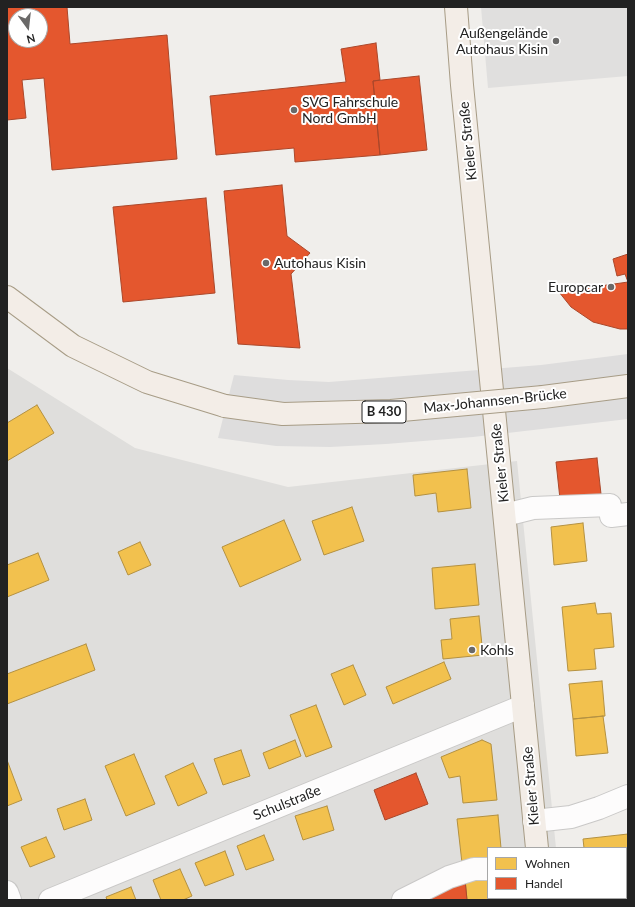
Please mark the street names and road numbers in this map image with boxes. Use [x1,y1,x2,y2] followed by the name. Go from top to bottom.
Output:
[456,101,480,181] street label: Kieler Straße
[423,385,567,417] street label: Max-Johannsen-Brücke
[362,401,406,423] road number: B 430
[488,423,512,503] street label: Kieler Straße
[519,746,543,826] street label: Kieler Straße
[251,782,323,824] street label: Schulstraße

